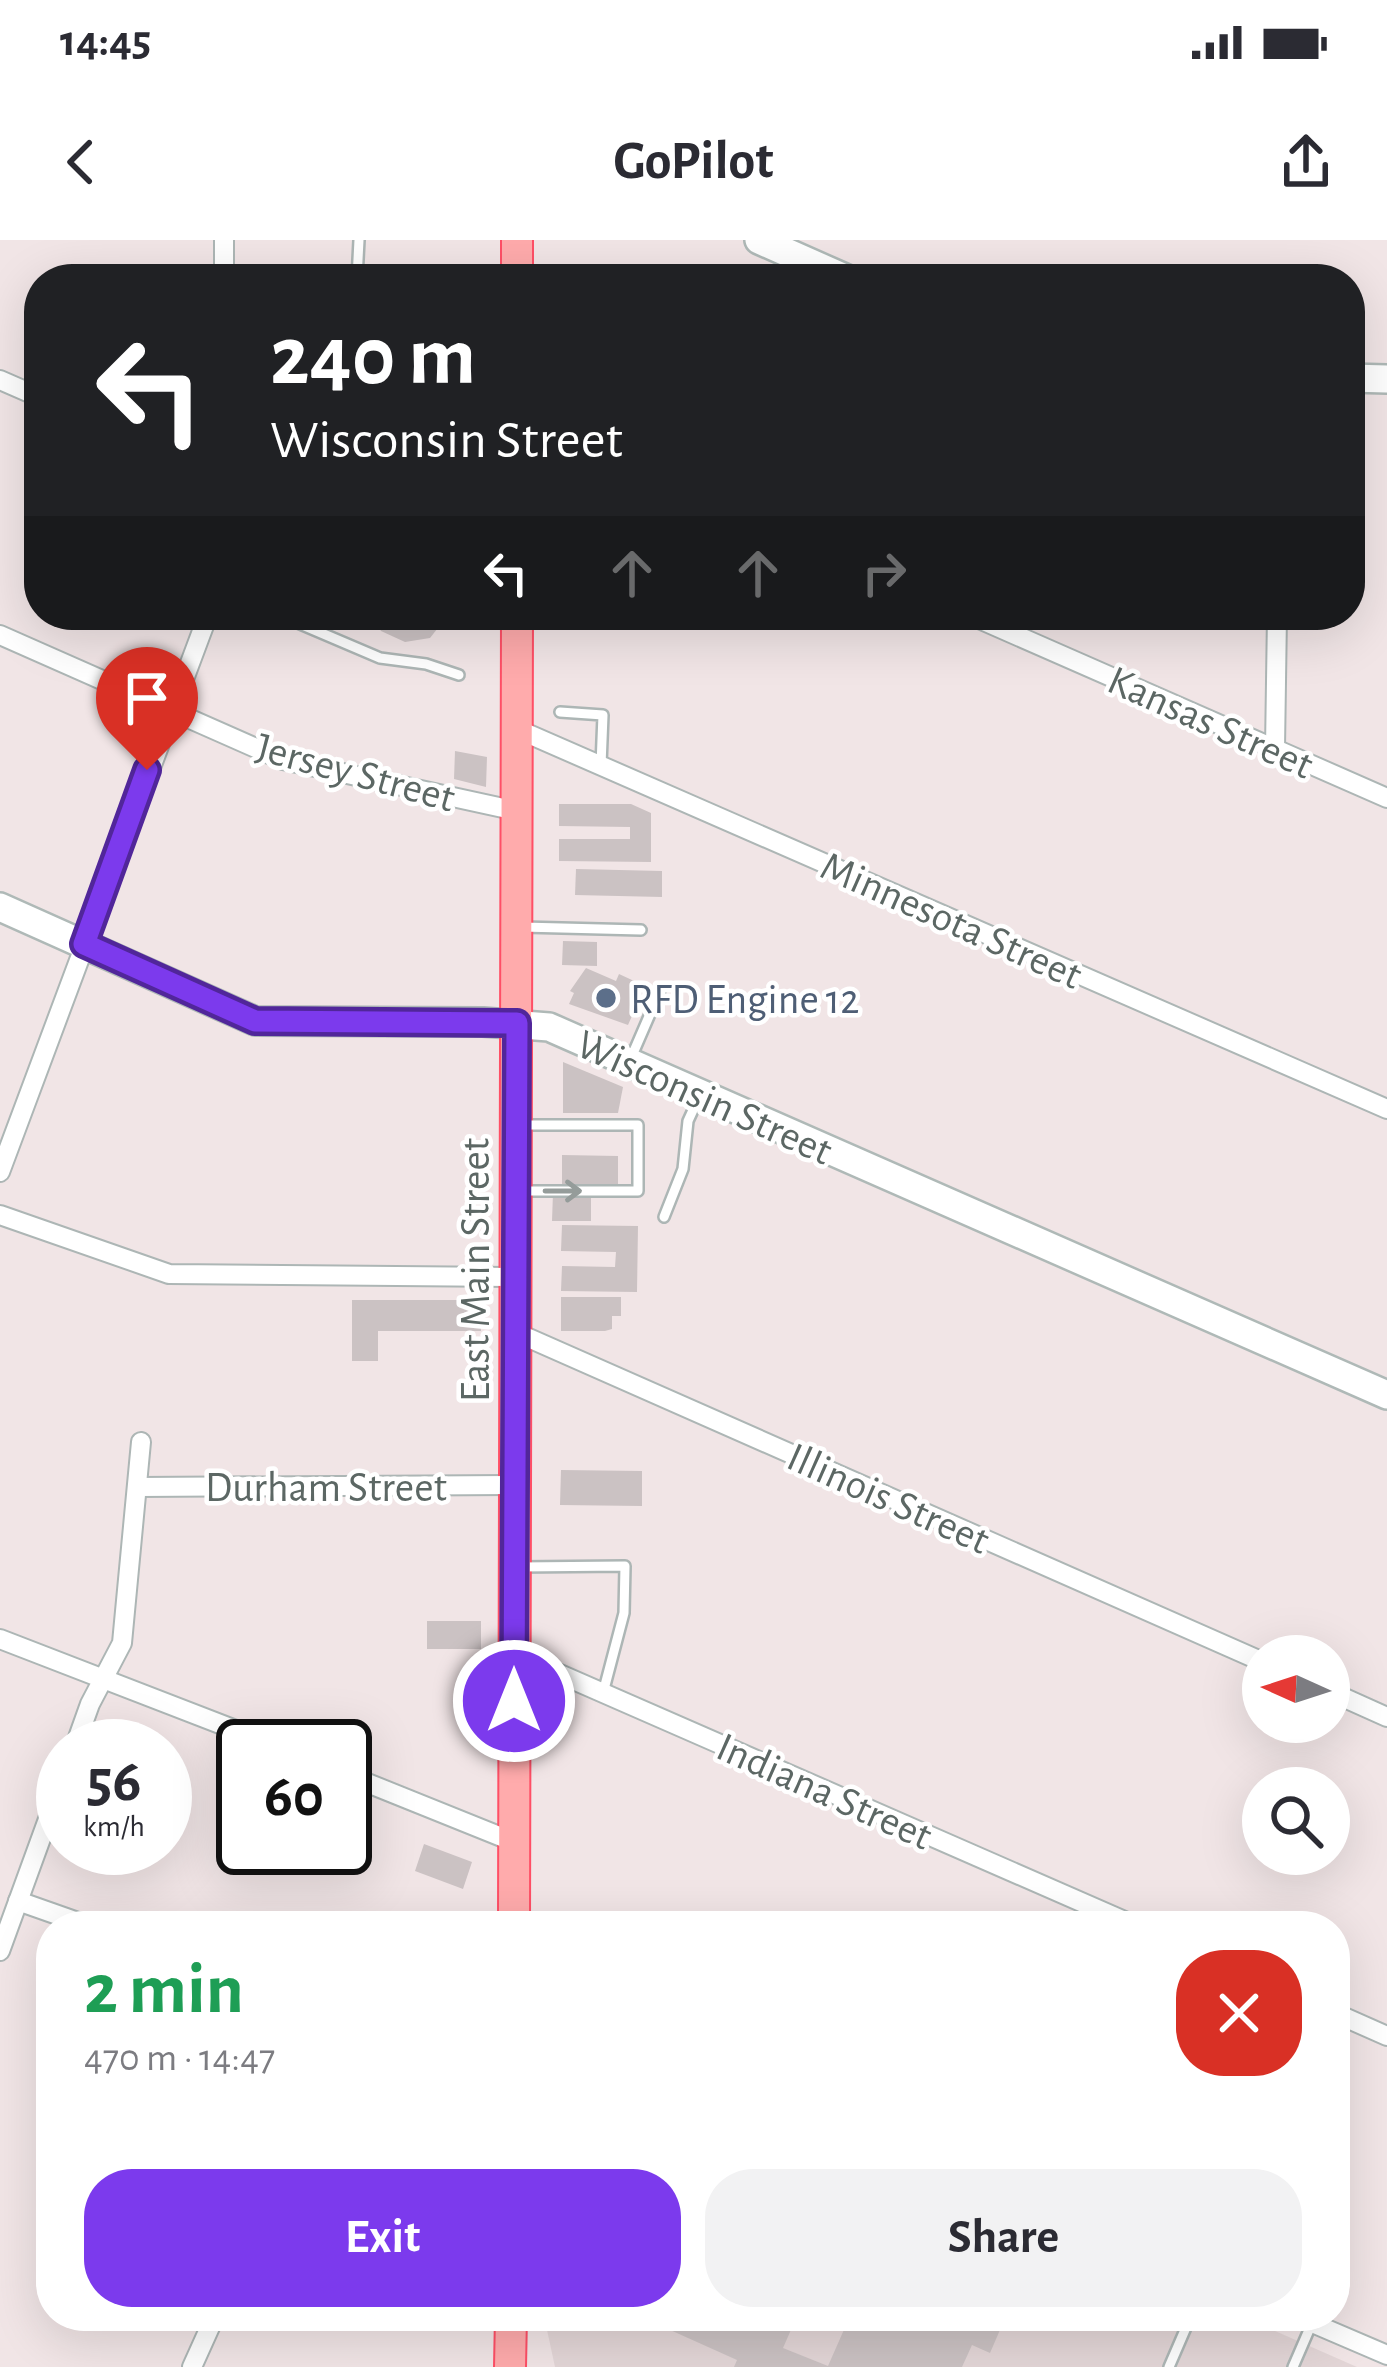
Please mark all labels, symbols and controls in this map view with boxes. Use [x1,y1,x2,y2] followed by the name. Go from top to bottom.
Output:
[60,19,151,64] text: 14:45
[48,129,114,195] icon: back
[1273,129,1339,195] icon: share
[613,135,774,189] text: GoPilot
[72,312,228,468] icon: left
[270,316,476,400] text: 240 m
[270,414,623,468] text: Wisconsin Street
[473,540,539,606] icon: left
[599,540,665,606] icon: ahead
[725,540,791,606] icon: ahead
[851,540,917,606] icon: right
[96,647,198,770] pin
[1101,659,1319,787] street label: Kansas Street
[114,665,180,731] icon: arrive
[252,726,459,820] street label: Jersey Street
[815,845,1088,997] street label: Minnesota Street
[630,979,859,1021] place label: RFD Engine 12
[593,985,619,1011] marker: RFD Engine 12
[570,1023,838,1173] street label: Wisconsin Street
[455,1138,497,1402] street label: East Main Street
[543,1180,582,1202] one-way arrow
[781,1436,995,1562] street label: Illinois Street
[205,1467,447,1509] street label: Durham Street
[1242,1635,1350,1743] north arrow
[1242,1635,1350,1875] map controls
[451,1638,577,1764] position arrow
[216,1719,372,1875] speed limit sign: 60
[710,1726,938,1858] street label: Indiana Street
[87,1752,141,1812] text: 56
[1242,1767,1350,1875] button: search
[83,1812,145,1842] text: km/h
[1176,1950,1302,2076] button: close
[84,1954,244,2026] text: 2 min
[84,2039,275,2078] text: 470 m · 14:47
[84,2169,681,2307] button: Exit
[705,2169,1302,2307] button: Share

